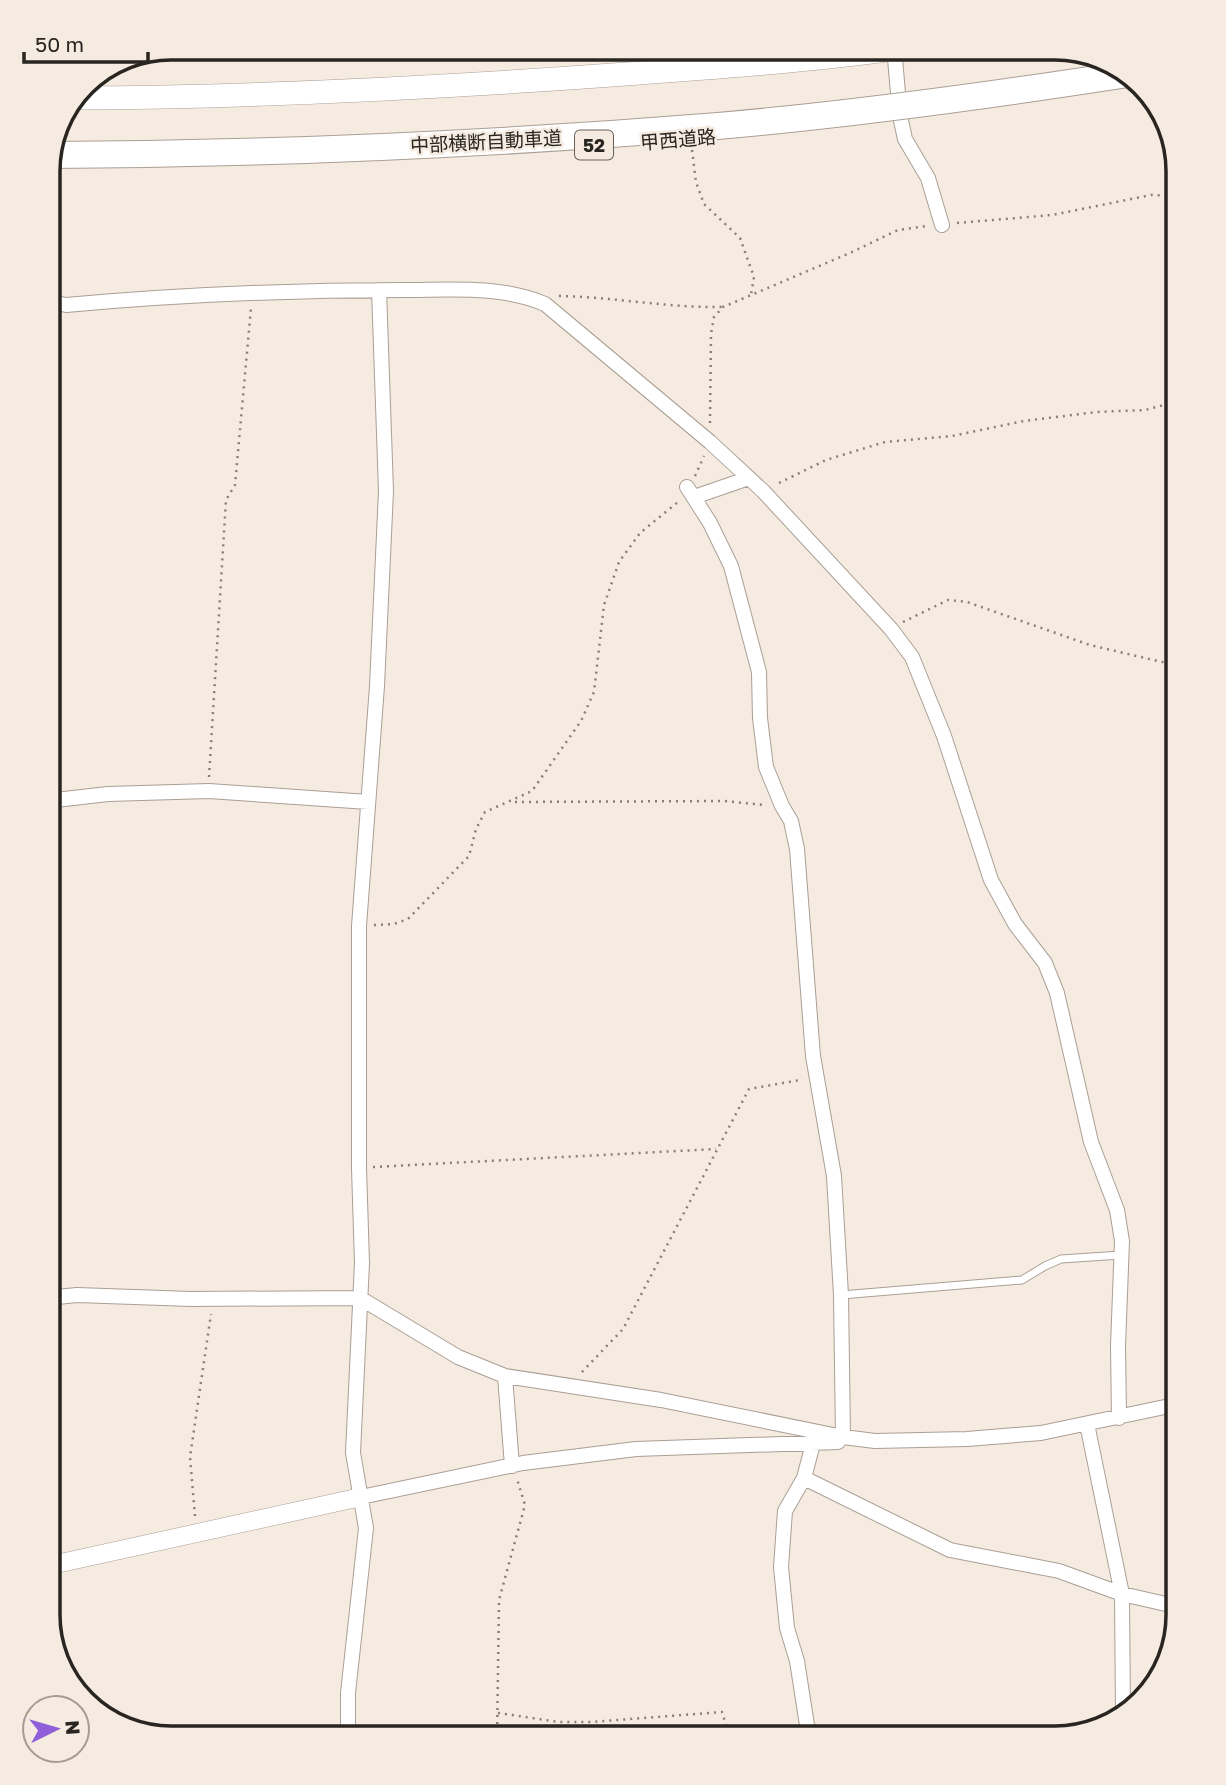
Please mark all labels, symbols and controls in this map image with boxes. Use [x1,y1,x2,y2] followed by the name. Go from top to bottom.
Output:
[24,21,149,65] scale bar
[35,31,84,57] text: 50 m
[639,124,717,154] street label: 甲西道路
[409,126,563,156] street label: 中部横断自動車道
[575,130,613,160] road number: 52
[21,1694,91,1764] north arrow
[61,1719,86,1736] text: N

